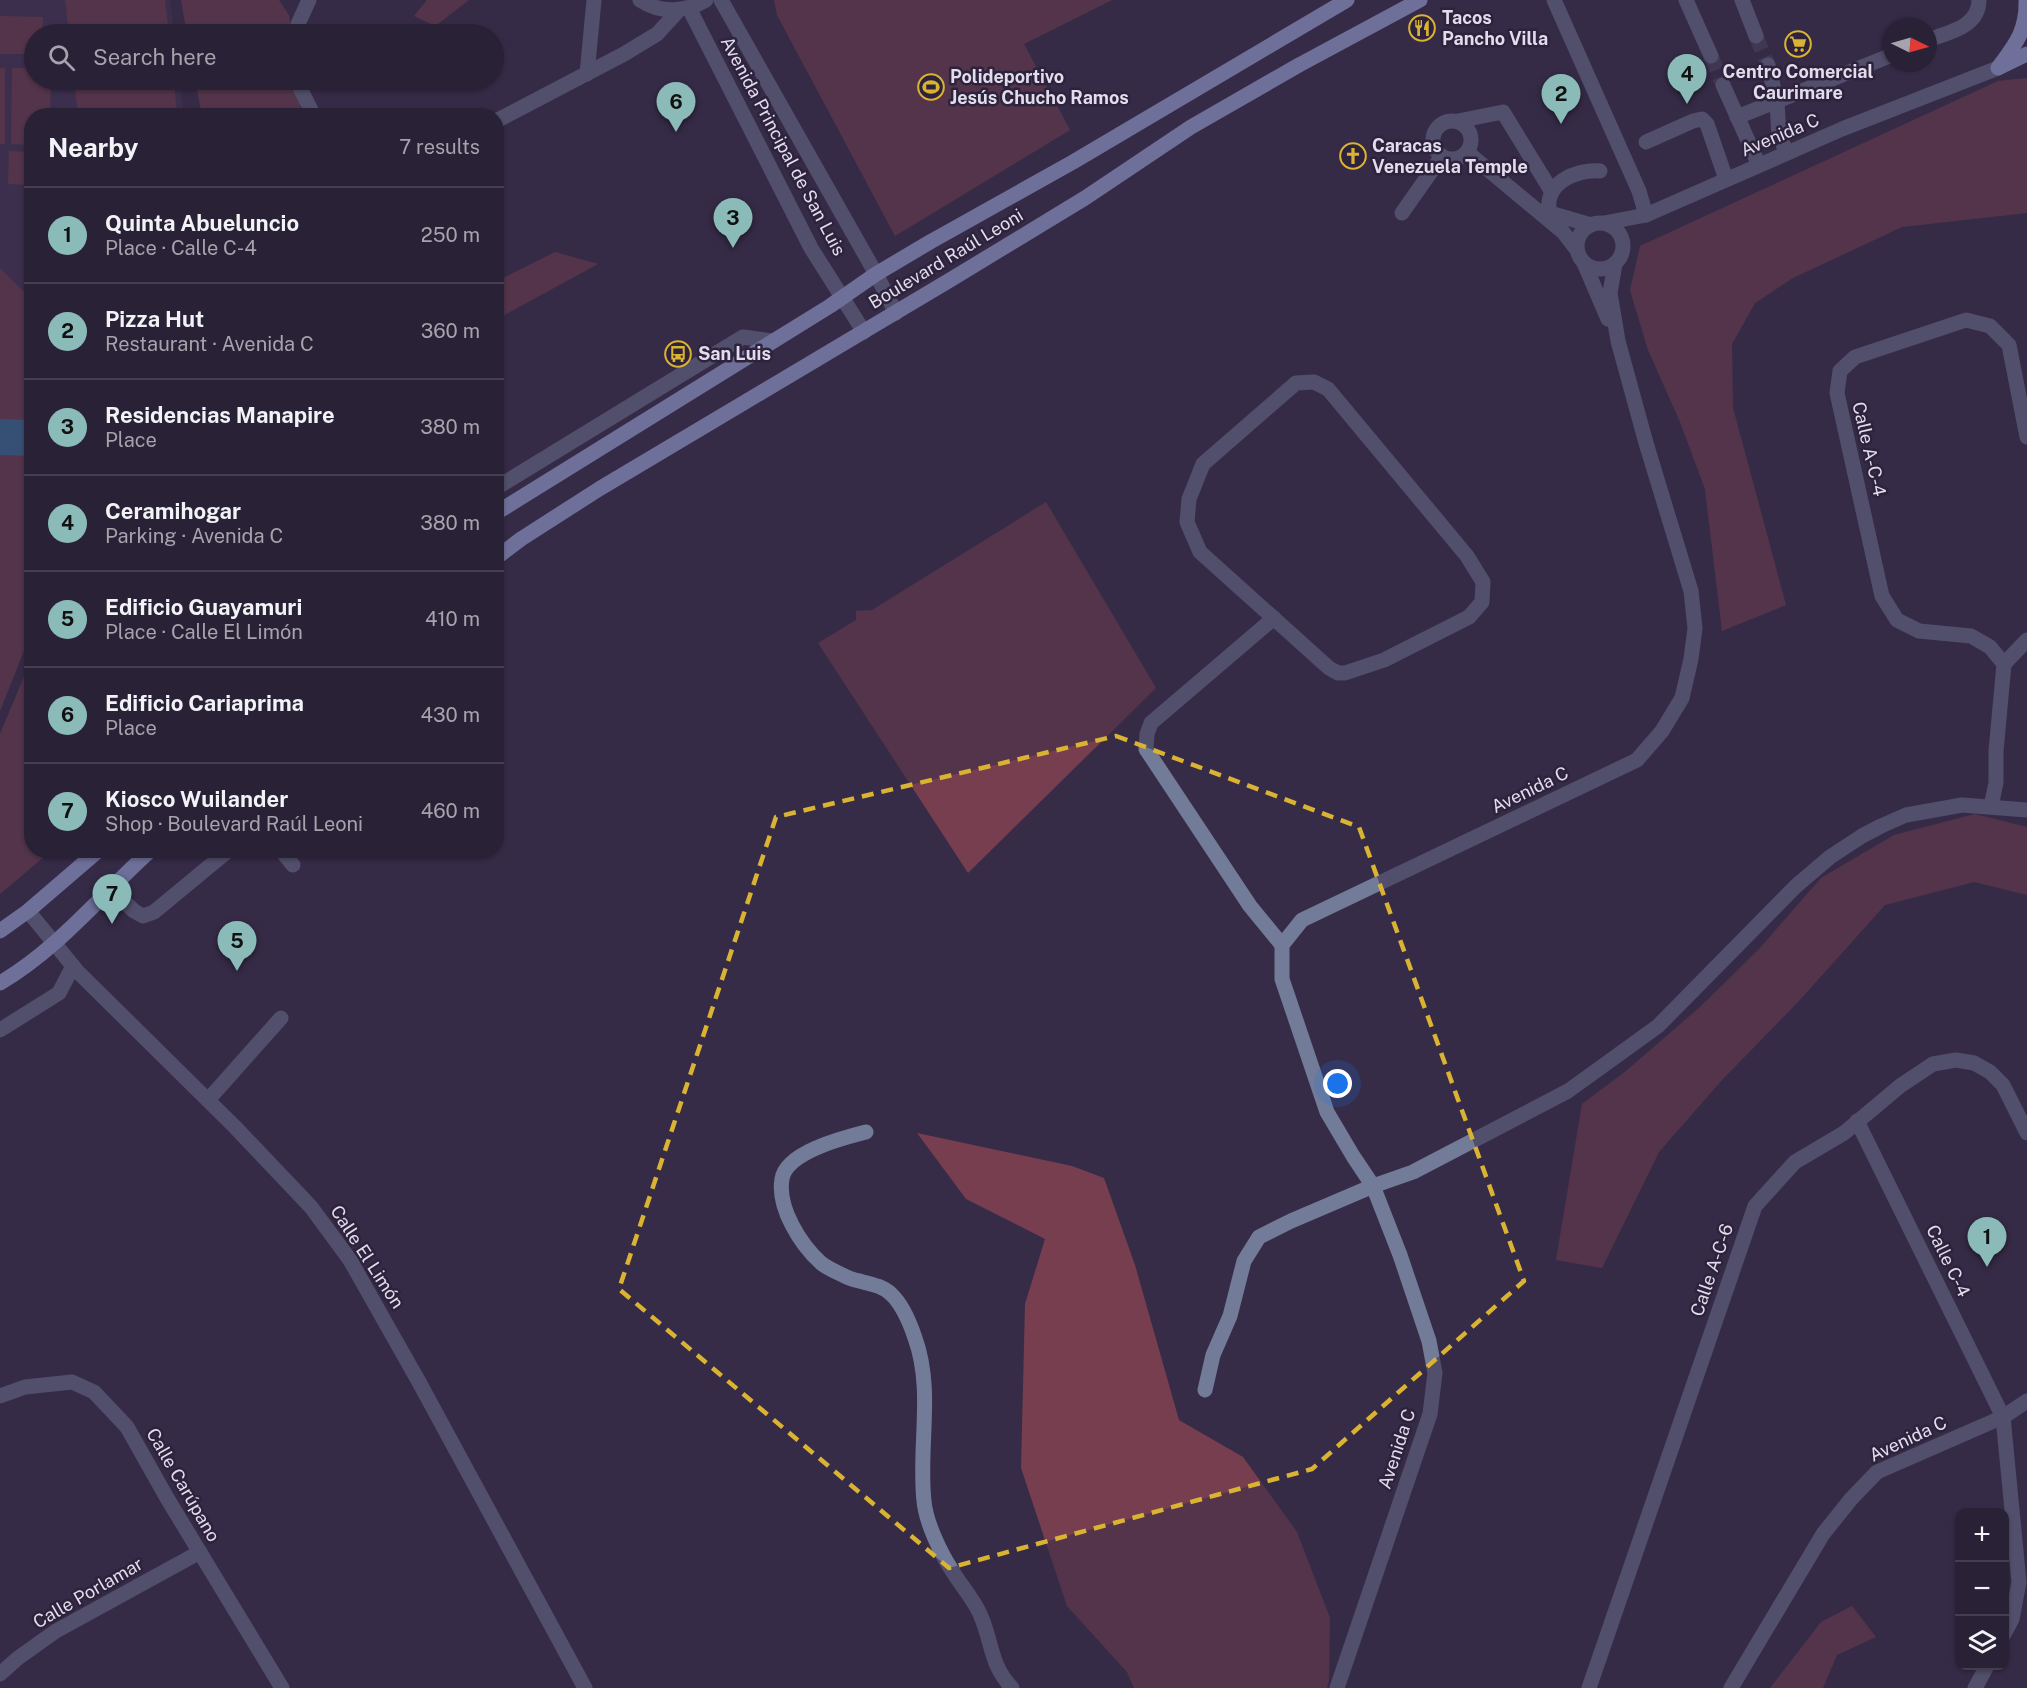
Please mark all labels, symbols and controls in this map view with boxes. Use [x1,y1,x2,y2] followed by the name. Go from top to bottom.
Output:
[1442,7,1548,49] place label: Tacos Pancho Villa
[1407,13,1437,43] restaurant icon: Tacos Pancho Villa
[1883,18,1937,72] north arrow
[24,24,504,90] search box
[1783,29,1813,59] supermarket icon: Centro Comercial Caurimare
[717,33,850,259] street label: Avenida Principal de San Luis
[45,41,78,74] icon: search
[93,44,217,70] text: Search here
[1668,54,1706,104] pin: 4
[1723,61,1874,103] place label: Centro Comercial Caurimare
[950,66,1129,108] place label: Polideportivo Jesús Chucho Ramos
[916,72,946,102] sports icon: Polideportivo Jesús Chucho Ramos
[1542,74,1580,124] pin: 2
[656,82,696,132] pin: 6
[1737,109,1822,160] street label: Avenida C
[48,132,138,163] text: Nearby
[399,135,480,159] text: 7 results
[1372,135,1528,177] place label: Caracas Venezuela Temple
[1338,141,1368,171] church icon: Caracas Venezuela Temple
[714,198,752,248] pin: 3
[865,204,1027,313] street label: Boulevard Raúl Leoni
[105,210,299,236] text: Quinta Abueluncio
[63,223,72,247] text: 1
[421,223,480,247] text: 250 m
[105,236,257,260] text: Place · Calle C-4
[105,306,204,332] text: Pizza Hut
[61,319,74,343] text: 2
[421,319,480,343] text: 360 m
[105,332,314,356] text: Restaurant · Avenida C
[663,339,693,369] bus stop icon: San Luis
[698,343,771,364] place label: San Luis
[1848,400,1891,498] street label: Calle A-C-4
[105,402,335,428] text: Residencias Manapire
[61,415,74,439] text: 3
[420,415,480,439] text: 380 m
[105,428,157,452] text: Place
[105,498,241,524] text: Ceramihogar
[61,511,74,535] text: 4
[420,511,480,535] text: 380 m
[105,524,283,548] text: Parking · Avenida C
[105,594,302,620] text: Edificio Guayamuri
[61,607,74,631] text: 5
[425,607,480,631] text: 410 m
[105,620,303,644] text: Place · Calle El Limón
[105,690,304,716] text: Edificio Cariaprima
[61,703,74,727] text: 6
[421,703,480,727] text: 430 m
[105,716,157,740] text: Place
[1488,762,1572,817] street label: Avenida C
[105,786,288,812] text: Kiosco Wuilander
[61,799,74,823] text: 7
[421,799,480,823] text: 460 m
[105,812,363,836] text: Shop · Boulevard Raúl Leoni
[92,874,132,924] pin: 7
[218,922,256,971] pin: 5
[1323,1069,1352,1098] your location
[326,1201,409,1312] street label: Calle El Limón
[1968,1218,2006,1267] pin: 1
[1686,1221,1737,1319] street label: Calle A-C-6
[1922,1221,1975,1300] street label: Calle C-4
[1374,1406,1419,1492] street label: Avenida C
[1866,1411,1950,1466] street label: Avenida C
[142,1424,224,1545] street label: Calle Carúpano
[1955,1508,2009,1670] map controls
[1955,1508,2009,1562] button: +
[29,1553,146,1632] street label: Calle Porlamar
[1955,1562,2009,1616] button: −
[1955,1616,2009,1670] button: layers

